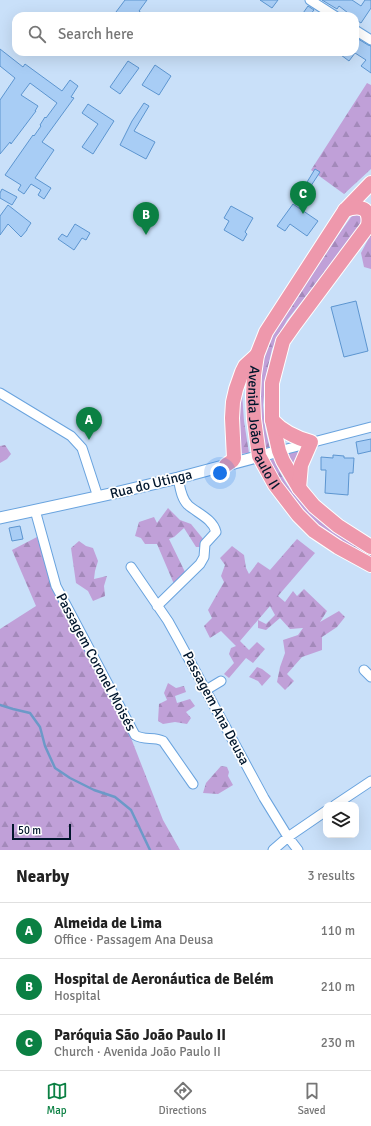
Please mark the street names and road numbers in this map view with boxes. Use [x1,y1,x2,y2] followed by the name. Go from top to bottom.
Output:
[244,365,284,493] street label: Avenida João Paulo II
[108,466,194,502] street label: Rua do Utinga
[52,590,140,734] street label: Passagem Coronel Moisés
[179,648,253,768] street label: Passagem Ana Deusa

